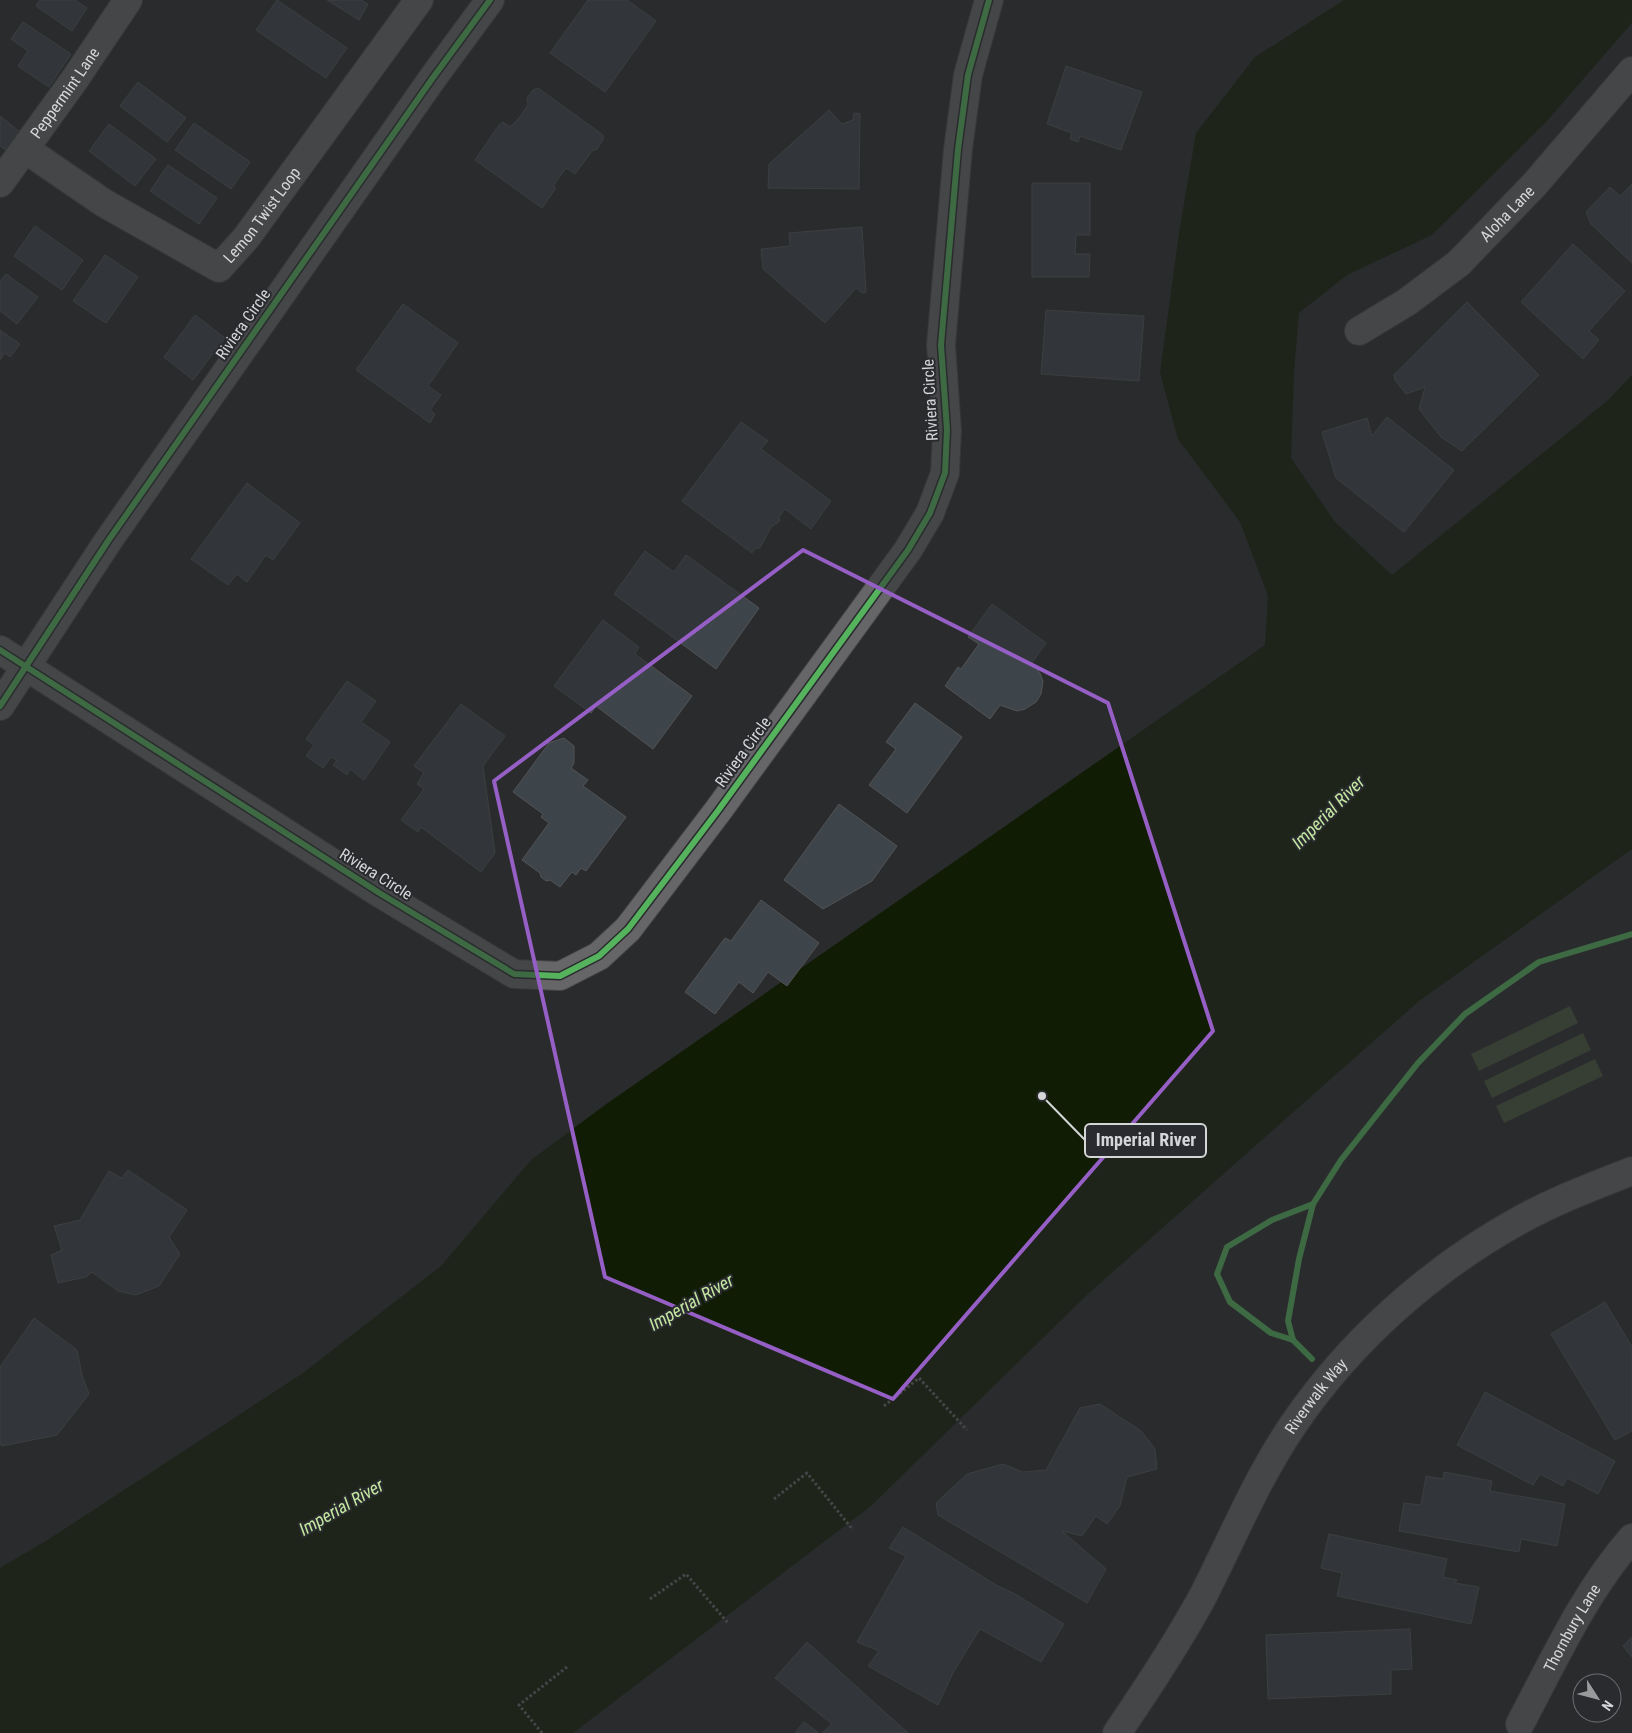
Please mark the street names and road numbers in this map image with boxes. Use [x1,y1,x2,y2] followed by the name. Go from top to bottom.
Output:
[26,44,103,142] street label: Peppermint Lane
[219,163,304,267] street label: Lemon Twist Loop
[1475,181,1538,245] street label: Aloha Lane
[212,285,274,363] street label: Riviera Circle
[918,359,942,441] street label: Riviera Circle
[711,713,775,791] street label: Riviera Circle
[336,844,416,904] street label: Riviera Circle
[1280,1354,1351,1437] street label: Riverwalk Way
[1539,1580,1604,1675] street label: Thornbury Lane

